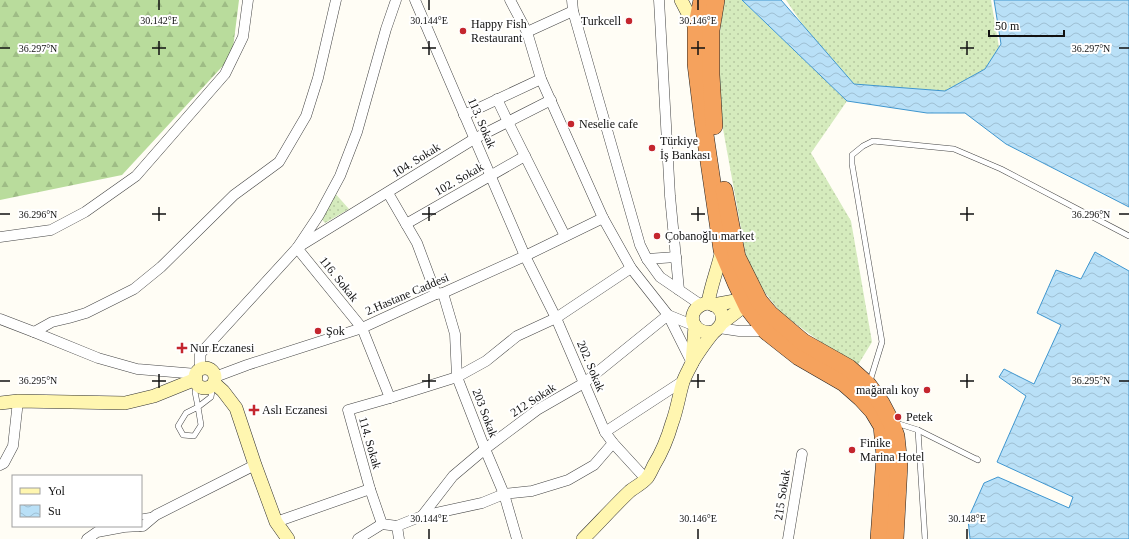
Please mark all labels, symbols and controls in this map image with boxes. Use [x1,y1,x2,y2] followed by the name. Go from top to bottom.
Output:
[989,12,1064,38] scale bar
[581,14,622,28] place label: Turkcell
[140,15,178,26] text: 30.142°E
[410,15,448,26] text: 30.144°E
[679,15,717,26] text: 30.146°E
[624,16,634,26] marker: Turkcell
[471,17,527,45] place label: Happy Fish Restaurant
[995,19,1020,33] text: 50 m
[458,26,468,36] marker: Happy Fish Restaurant
[19,43,57,54] text: 36.297°N
[1072,43,1110,54] text: 36.297°N
[465,96,499,150] street label: 113. Sokak
[579,117,638,131] place label: Neselie cafe
[566,119,576,129] marker: Neselie cafe
[660,134,711,162] place label: Türkiye İş Bankası
[389,140,443,180] street label: 104. Sokak
[647,143,657,153] marker: Türkiye İş Bankası
[432,159,486,199] street label: 102. Sokak
[19,209,57,220] text: 36.296°N
[1072,209,1110,220] text: 36.296°N
[665,229,755,243] place label: Çobanoğlu market
[652,231,662,241] marker: Çobanoğlu market
[317,254,361,304] street label: 116. Sokak
[363,270,451,318] street label: 2.Hastane Caddesi
[326,324,345,338] place label: Şok
[313,326,323,336] marker: Şok
[574,338,608,394] street label: 202. Sokak
[190,341,255,355] place label: Nur Eczanesi
[177,343,187,353] marker: Nur Eczanesi
[19,375,57,386] text: 36.295°N
[1072,375,1110,386] text: 36.295°N
[508,380,558,420] street label: 212 Sokak
[856,383,919,397] place label: mağaralı koy
[922,385,932,395] marker: mağaralı koy
[469,387,501,439] street label: 203 Sokak
[262,403,328,417] place label: Aslı Eczanesi
[249,405,259,415] marker: Aslı Eczanesi
[906,410,933,424] place label: Petek
[893,412,903,422] marker: Petek
[356,415,384,471] street label: 114. Sokak
[860,436,925,464] place label: Finike Marina Hotel
[847,445,857,455] marker: Finike Marina Hotel
[771,469,793,521] street label: 215 Sokak
[12,475,142,527] legend
[48,484,65,498] text: Yol
[48,504,61,518] text: Su
[410,513,448,524] text: 30.144°E
[679,513,717,524] text: 30.146°E
[948,513,986,524] text: 30.148°E

